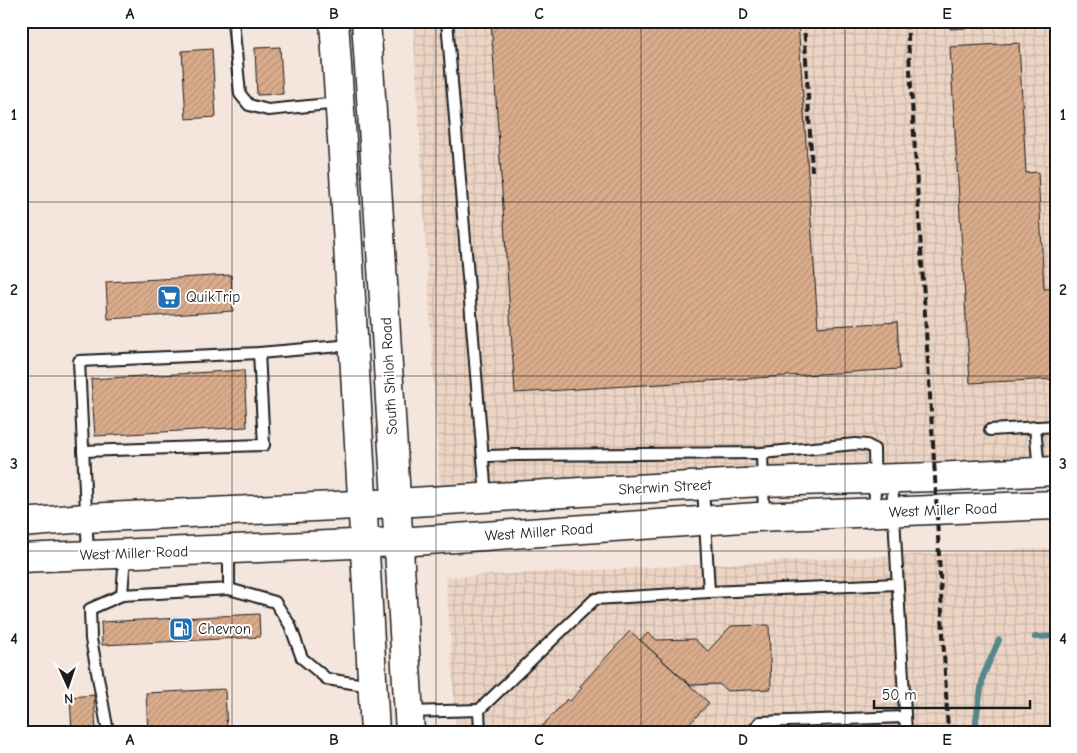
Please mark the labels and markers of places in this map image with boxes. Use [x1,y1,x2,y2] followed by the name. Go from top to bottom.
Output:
[156,284,182,310] supermarket icon: QuikTrip
[186,288,240,306] place label: QuikTrip
[168,616,194,642] fuel station icon: Chevron
[198,620,251,638] place label: Chevron

